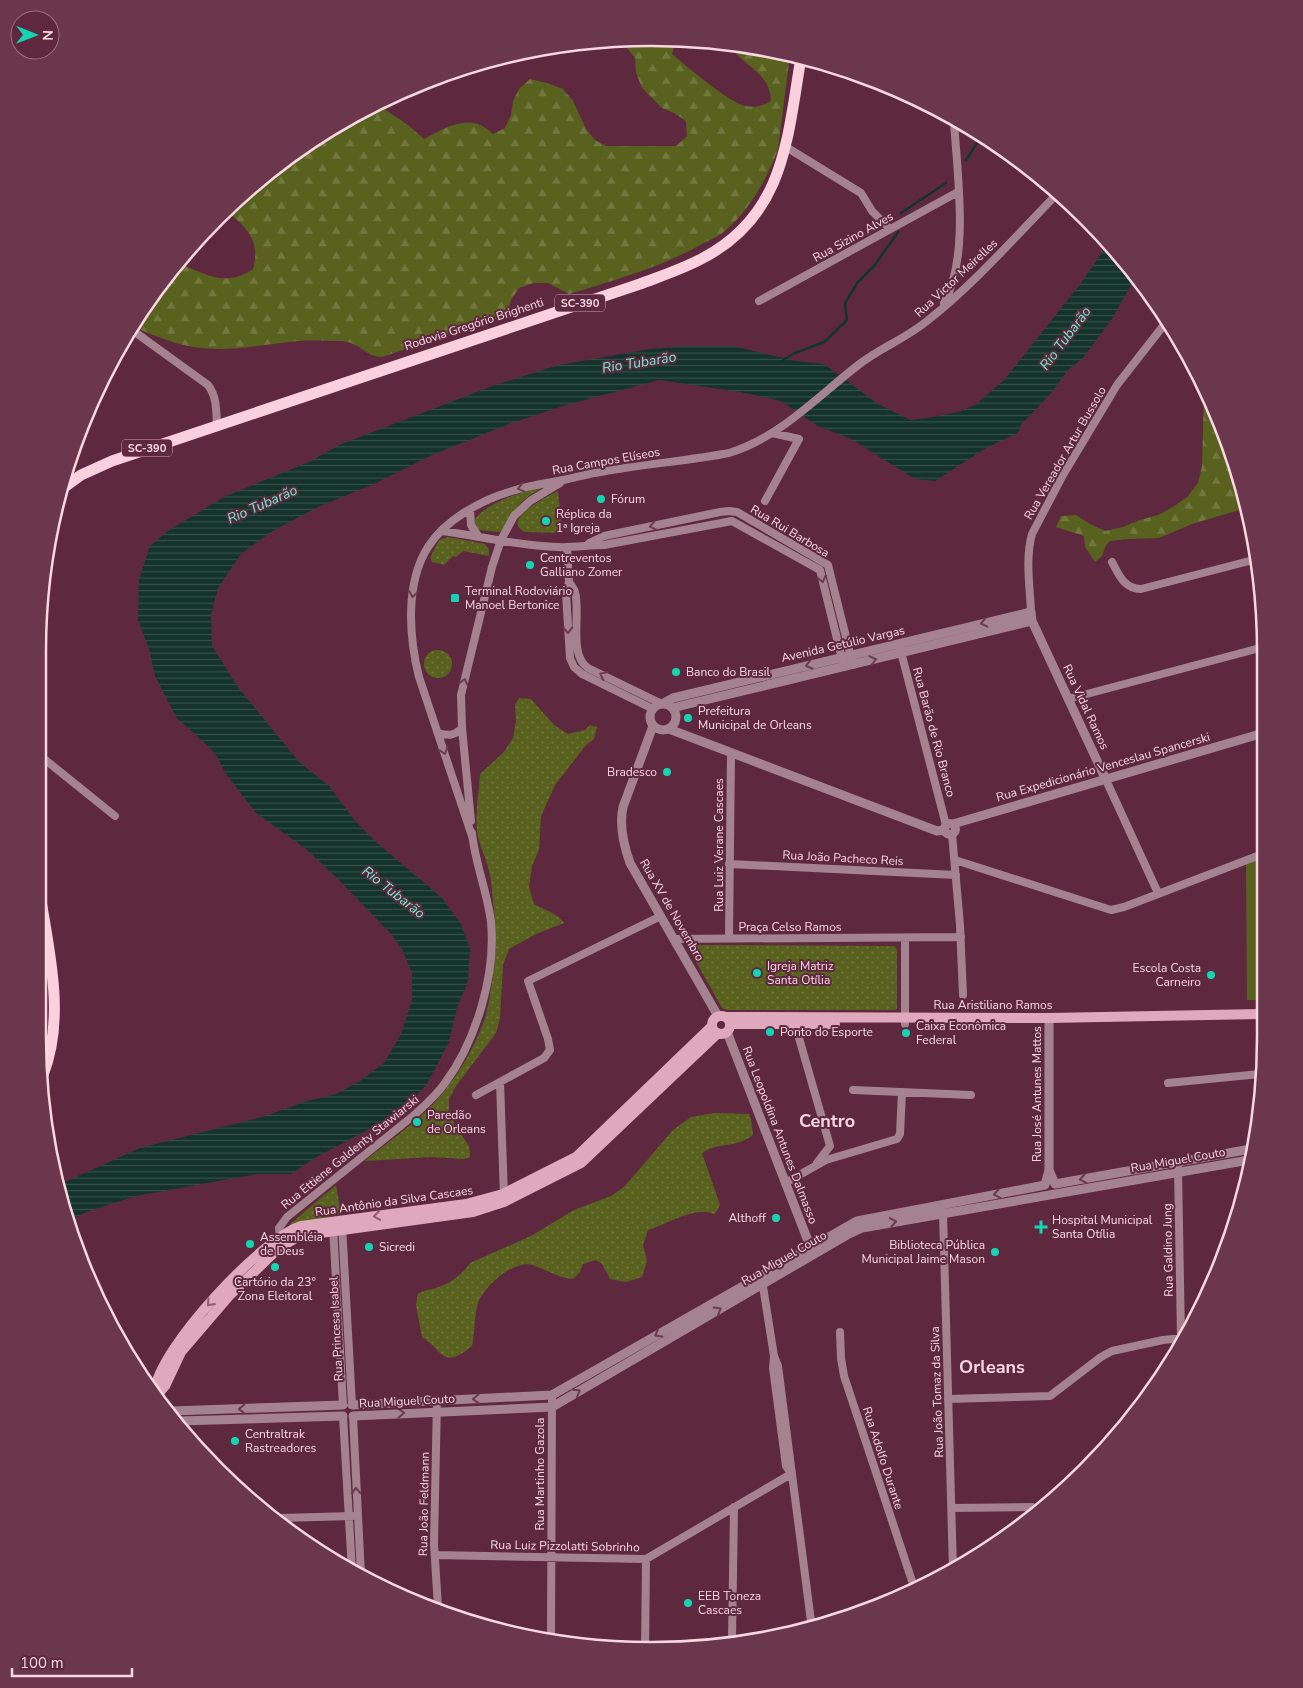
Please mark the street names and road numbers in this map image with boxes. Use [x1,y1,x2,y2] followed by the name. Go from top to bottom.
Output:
[810,208,896,266] street label: Rua Sizino Alves
[911,235,1001,321] street label: Rua Victor Meirelles
[402,294,546,354] street label: Rodovia Gregório Brighenti
[555,294,605,312] road number: SC-390
[1020,383,1110,522] street label: Rua Vereador Artur Bussolo
[122,439,172,456] road number: SC-390
[551,444,661,478] street label: Rua Campos Elíseos
[748,501,832,561] street label: Rua Rui Barbosa
[780,622,907,666] street label: Avenida Getúlio Vargas
[1059,662,1113,752] street label: Rua Vidal Ramos
[909,665,959,799] street label: Rua Barão de Rio Branco
[994,729,1212,805] street label: Rua Expedicionário Venceslau Spancerski
[711,778,727,912] street label: Rua Luiz Verane Cascaes
[782,847,904,869] street label: Rua João Pacheco Reis
[636,856,708,964] street label: Rua XV de Novembro
[738,919,842,935] street label: Praça Celso Ramos
[933,997,1053,1013] street label: Rua Aristiliano Ramos
[1029,1026,1045,1162] street label: Rua José Antunes Mattos
[739,1044,821,1226] street label: Rua Leopoldina Antunes Dalmasso
[278,1091,422,1213] street label: Rua Ettiene Galdenty Stawiarski
[1129,1144,1227,1176] street label: Rua Miguel Couto
[314,1182,474,1220] street label: Rua Antônio da Silva Cascaes
[1159,1203,1177,1297] street label: Rua Galdino Jung
[738,1227,830,1289] street label: Rua Miguel Couto
[325,1276,347,1382] street label: Rua Princesa Isabel
[927,1326,947,1458] street label: Rua João Tomaz da Silva
[359,1390,456,1411] street label: Rua Miguel Couto
[859,1405,907,1511] street label: Rua Adolfo Durante
[532,1418,548,1530] street label: Rua Martinho Gazola
[415,1452,433,1556] street label: Rua João Feldmann
[490,1537,640,1555] street label: Rua Luiz Pizzolatti Sobrinho

